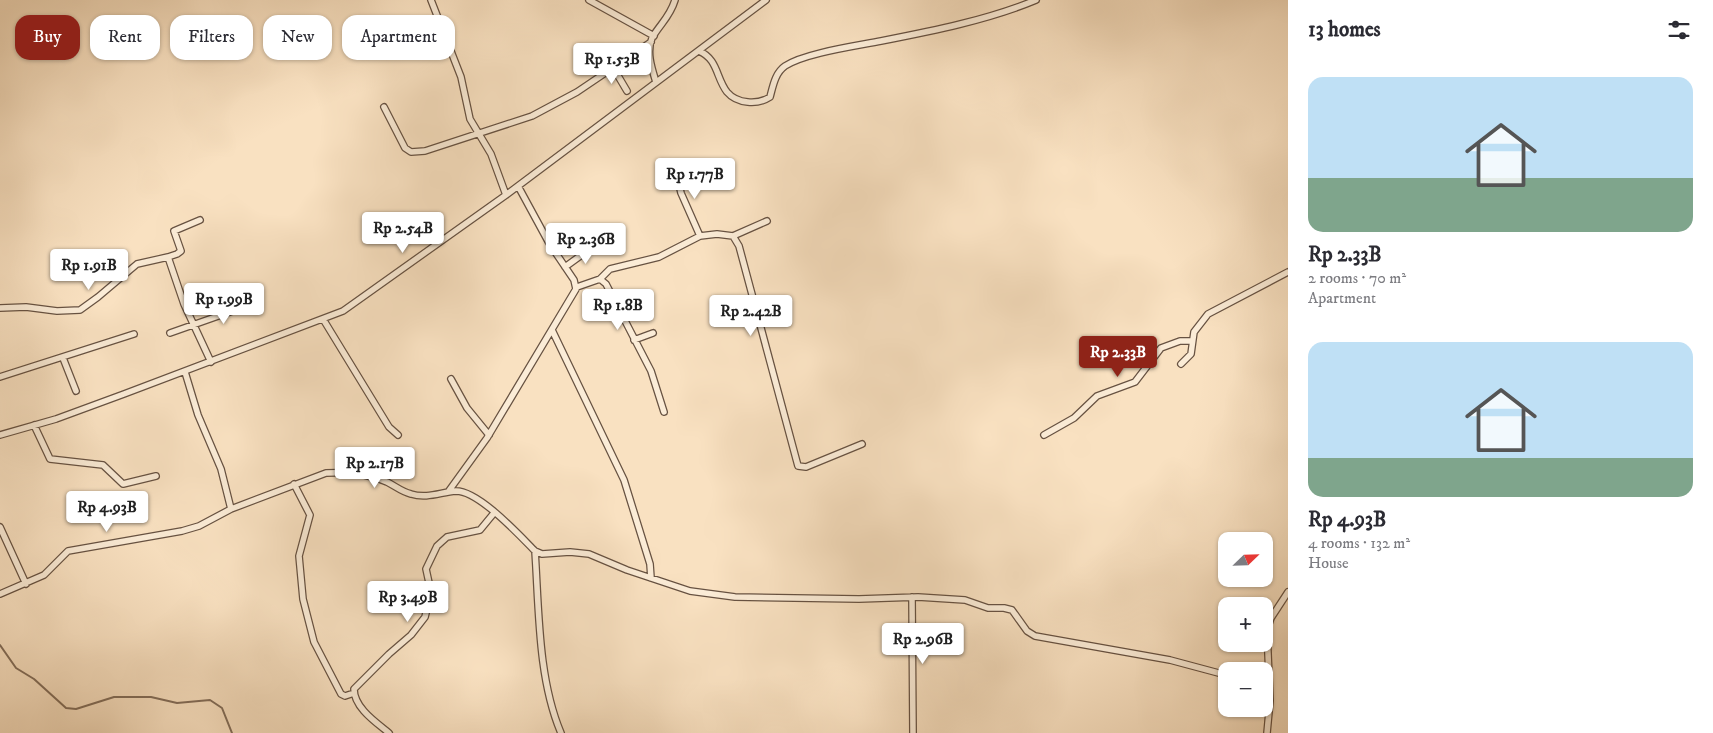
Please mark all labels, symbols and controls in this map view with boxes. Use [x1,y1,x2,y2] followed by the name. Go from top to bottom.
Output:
[15,15,80,60] chip: Buy
[90,15,160,60] chip: Rent
[170,15,253,60] chip: Filters
[263,15,332,60] chip: New
[342,15,455,60] chip: Apartment
[1665,16,1693,44] icon: filters
[1308,17,1381,43] text: 13 homes
[560,42,664,85] pin: Rp 1.53B
[584,49,640,69] text: Rp 1.53B
[1456,110,1546,200] icon: home
[643,158,747,200] pin: Rp 1.77B
[666,164,724,184] text: Rp 1.77B
[351,212,455,254] pin: Rp 2.54B
[373,218,433,238] text: Rp 2.54B
[534,222,638,265] pin: Rp 2.36B
[557,229,615,249] text: Rp 2.36B
[1308,242,1382,268] text: Rp 2.33B
[37,248,141,291] pin: Rp 1.91B
[61,255,117,275] text: Rp 1.91B
[1308,268,1406,288] text: 2 rooms · 70 m²
[172,282,276,325] pin: Rp 1.99B
[572,288,664,331] pin: Rp 1.8B
[1308,288,1376,308] text: Apartment
[195,289,253,309] text: Rp 1.99B
[699,294,803,337] pin: Rp 2.42B
[593,295,643,315] text: Rp 1.8B
[720,301,782,321] text: Rp 2.42B
[1066,336,1170,378] pin: Rp 2.33B
[1090,342,1146,362] text: Rp 2.33B
[1456,375,1546,465] icon: home
[323,446,427,489] pin: Rp 2.17B
[346,453,404,473] text: Rp 2.17B
[55,490,159,533] pin: Rp 4.93B
[77,497,137,517] text: Rp 4.93B
[1308,507,1386,533] text: Rp 4.93B
[1218,532,1272,588] north arrow
[1218,532,1273,717] map controls
[1308,533,1410,553] text: 4 rooms · 132 m²
[1308,553,1349,573] text: House
[356,580,460,623] pin: Rp 3.49B
[378,587,438,607] text: Rp 3.49B
[1218,597,1273,652] button: +
[871,622,975,665] pin: Rp 2.96B
[893,629,953,649] text: Rp 2.96B
[1218,662,1273,717] button: −

